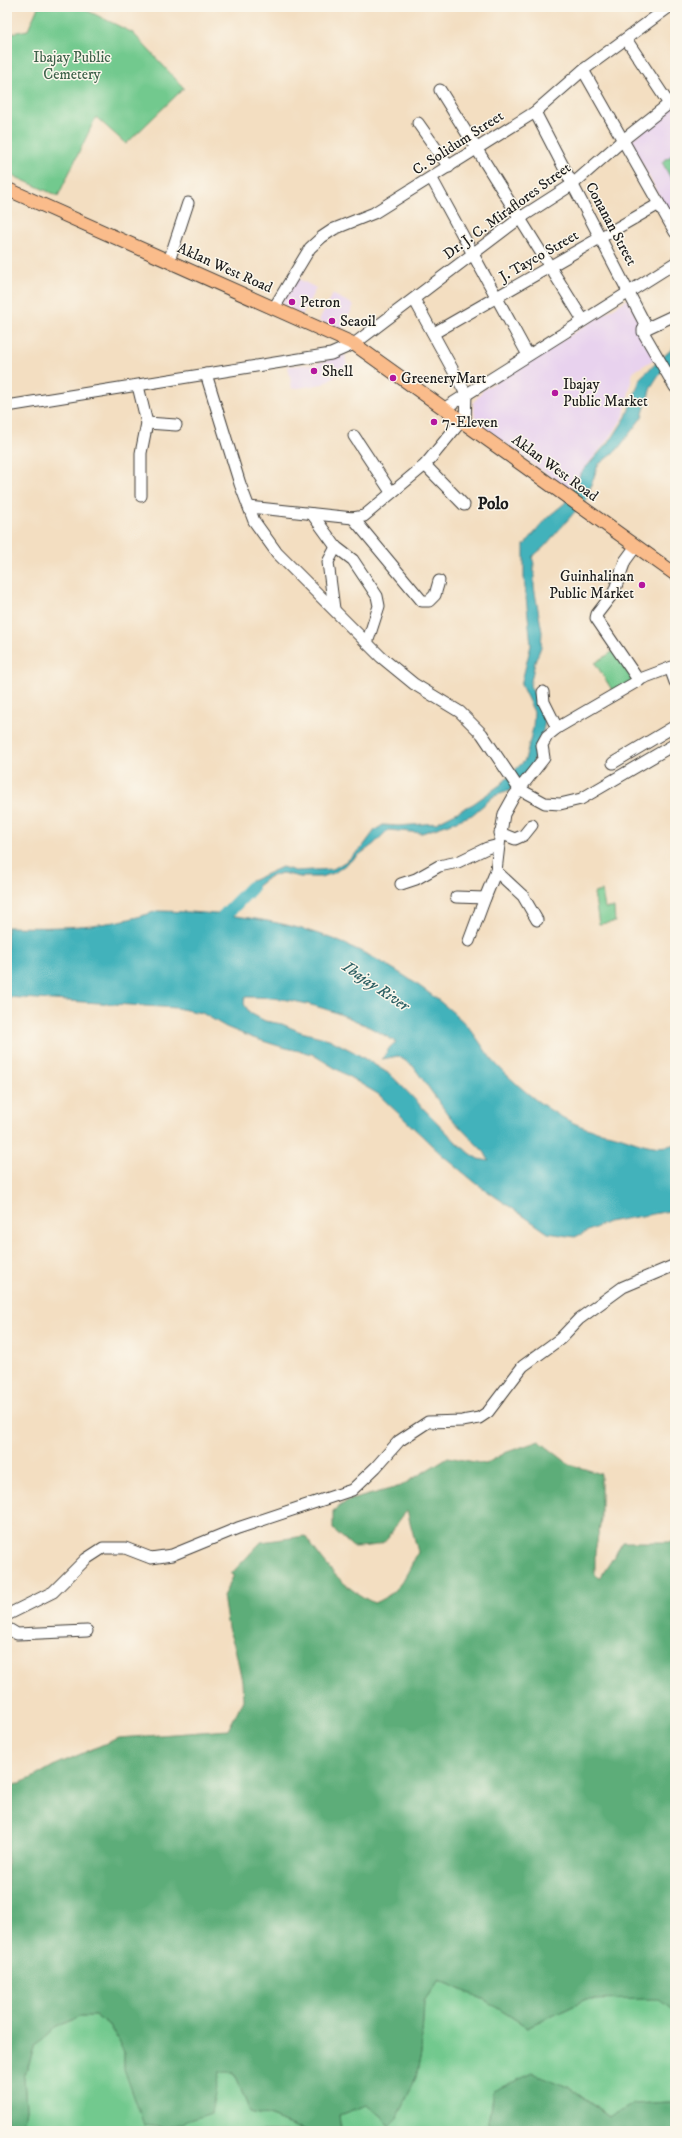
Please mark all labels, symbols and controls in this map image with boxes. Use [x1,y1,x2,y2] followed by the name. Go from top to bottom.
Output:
[33,48,111,84] park label: Ibajay Public Cemetery
[409,106,507,180] street label: C. Solidum Street
[439,158,575,264] street label: Dr. J. C. Miraflores Street
[581,179,641,269] street label: Conanan Street
[494,226,582,287] street label: J. Tayco Street
[174,239,276,298] street label: Aklan West Road
[300,293,340,312] place label: Petron
[287,297,297,307] marker: Petron
[340,312,377,331] place label: Seaoil
[327,316,337,326] marker: Seaoil
[322,362,353,381] place label: Shell
[309,366,319,376] marker: Shell
[401,369,487,388] place label: GreeneryMart
[388,373,398,383] marker: GreeneryMart
[563,375,648,411] place label: Ibajay Public Market
[550,388,560,398] marker: Ibajay Public Market
[442,413,498,432] place label: 7-Eleven
[429,417,439,427] marker: 7-Eleven
[508,430,602,506] street label: Aklan West Road
[477,493,509,515] district label: Polo
[549,567,634,603] place label: Guinhalinan Public Market
[637,580,647,590] marker: Guinhalinan Public Market
[338,956,414,1016] water label: Ibajay River

